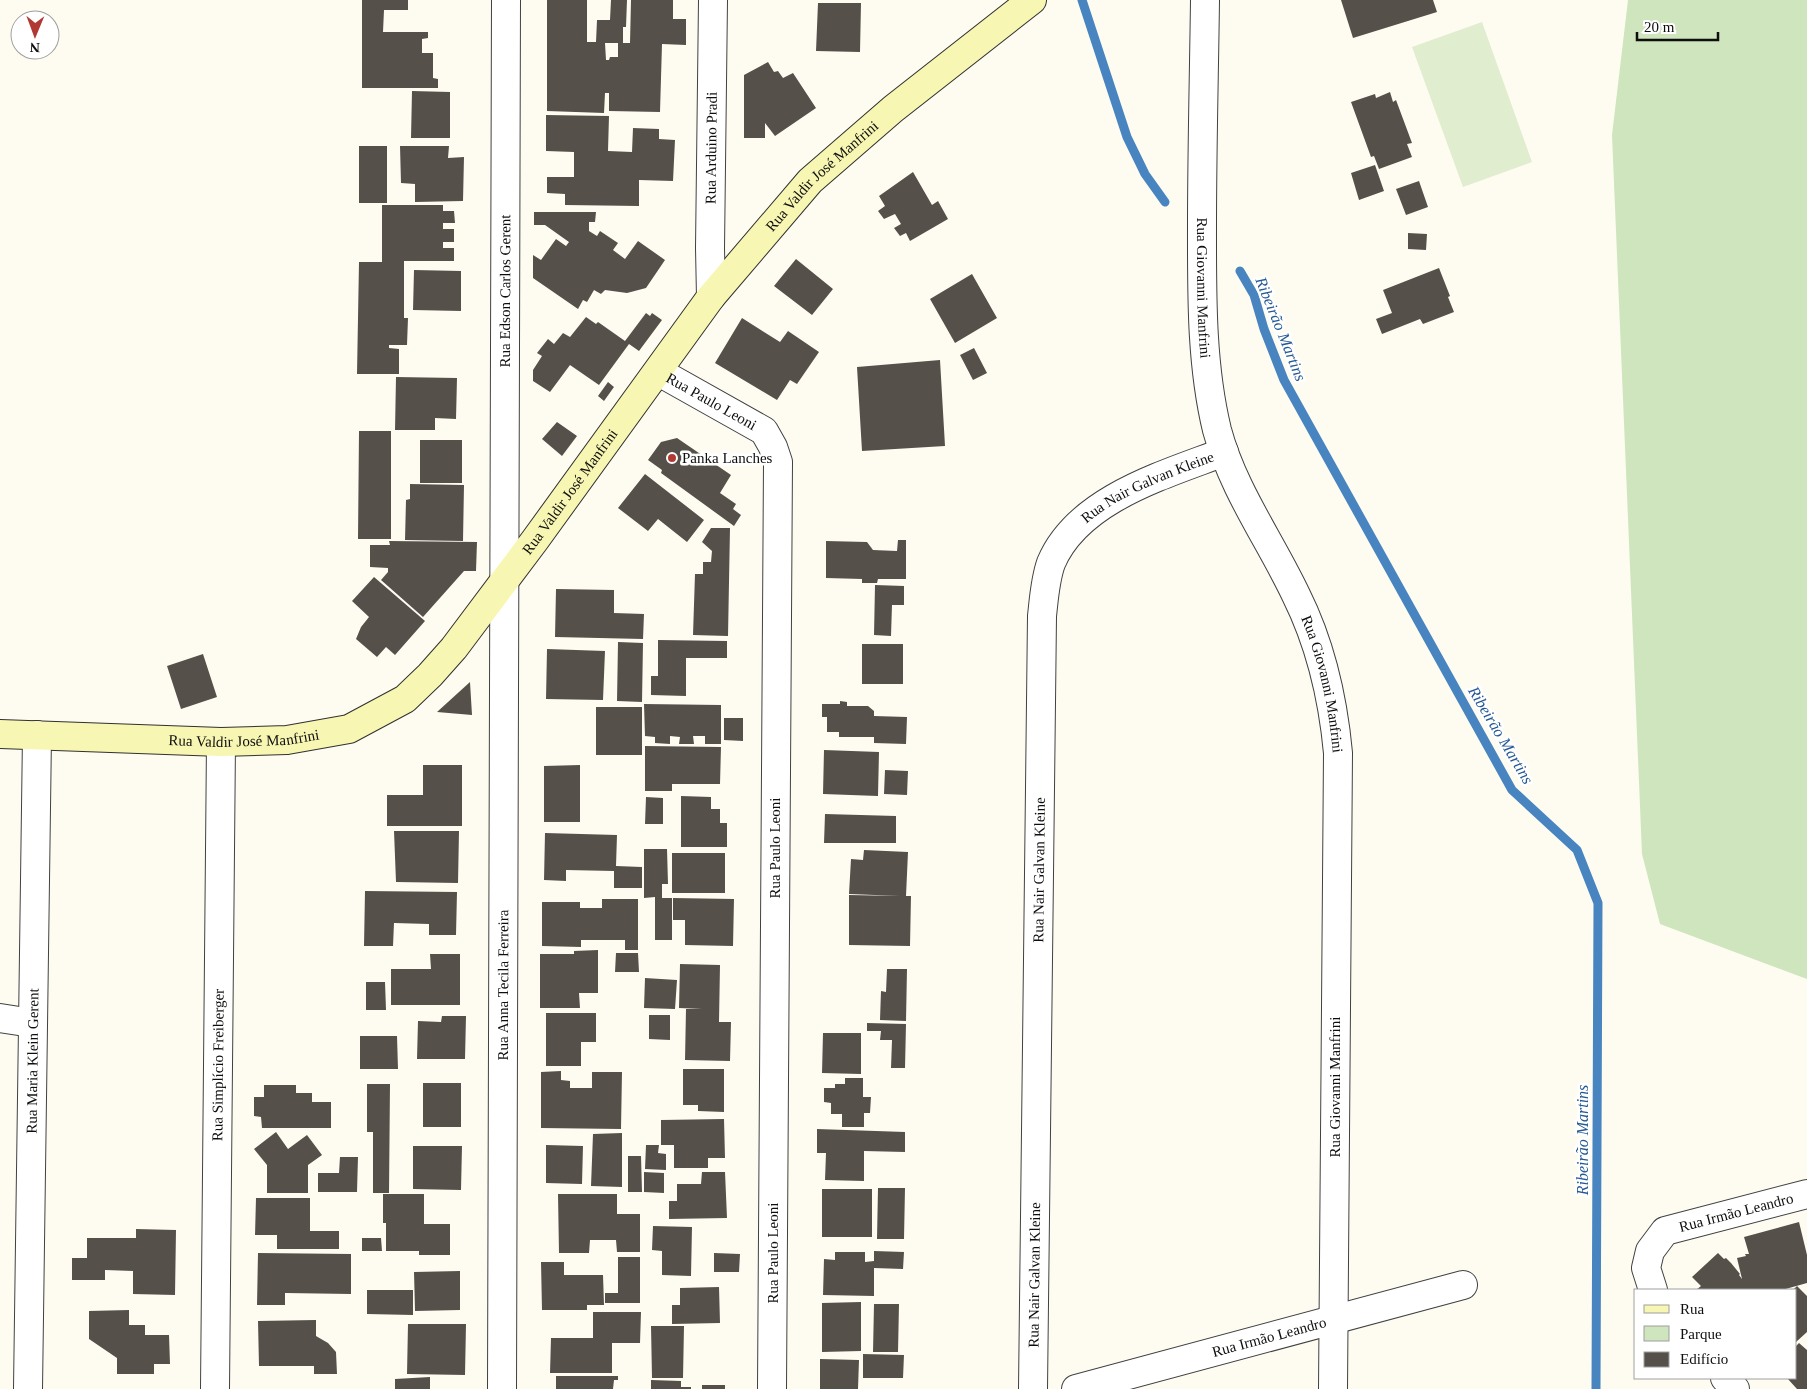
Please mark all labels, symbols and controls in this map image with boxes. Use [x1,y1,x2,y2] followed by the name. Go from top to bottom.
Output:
[10,10,60,60] north arrow
[1637,10,1718,42] scale bar
[1644,19,1675,35] text: 20 m
[30,40,40,55] text: N
[703,92,720,204] street label: Rua Arduino Pradi
[763,118,881,235] street label: Rua Valdir José Manfrini
[497,214,513,368] street label: Rua Edson Carlos Gerent
[1194,217,1214,359] street label: Rua Giovanni Manfrini
[1252,274,1310,383] water label: Ribeirão Martins
[663,370,759,433] street label: Rua Paulo Leoni
[519,426,621,558] street label: Rua Valdir José Manfrini
[1078,448,1216,526] street label: Rua Nair Galvan Kleine
[682,450,773,466] place label: Panka Lanches
[666,452,678,464] marker: Panka Lanches
[1298,613,1346,753] street label: Rua Giovanni Manfrini
[1465,682,1537,787] water label: Ribeirão Martins
[168,726,320,750] street label: Rua Valdir José Manfrini
[1030,797,1048,943] street label: Rua Nair Galvan Kleine
[767,798,783,898] street label: Rua Paulo Leoni
[495,909,511,1060] street label: Rua Anna Tecila Ferreira
[24,987,42,1134] street label: Rua Maria Klein Gerent
[209,989,227,1141] street label: Rua Simplício Freiberger
[1327,1017,1343,1157] street label: Rua Giovanni Manfrini
[1574,1085,1591,1196] water label: Ribeirão Martins
[1677,1190,1795,1235] street label: Rua Irmão Leandro
[1025,1202,1043,1348] street label: Rua Nair Galvan Kleine
[765,1203,781,1303] street label: Rua Paulo Leoni
[1634,1289,1797,1379] legend
[1680,1301,1705,1317] text: Rua
[1210,1314,1328,1360] street label: Rua Irmão Leandro
[1680,1326,1722,1342] text: Parque
[1680,1351,1728,1367] text: Edifício

